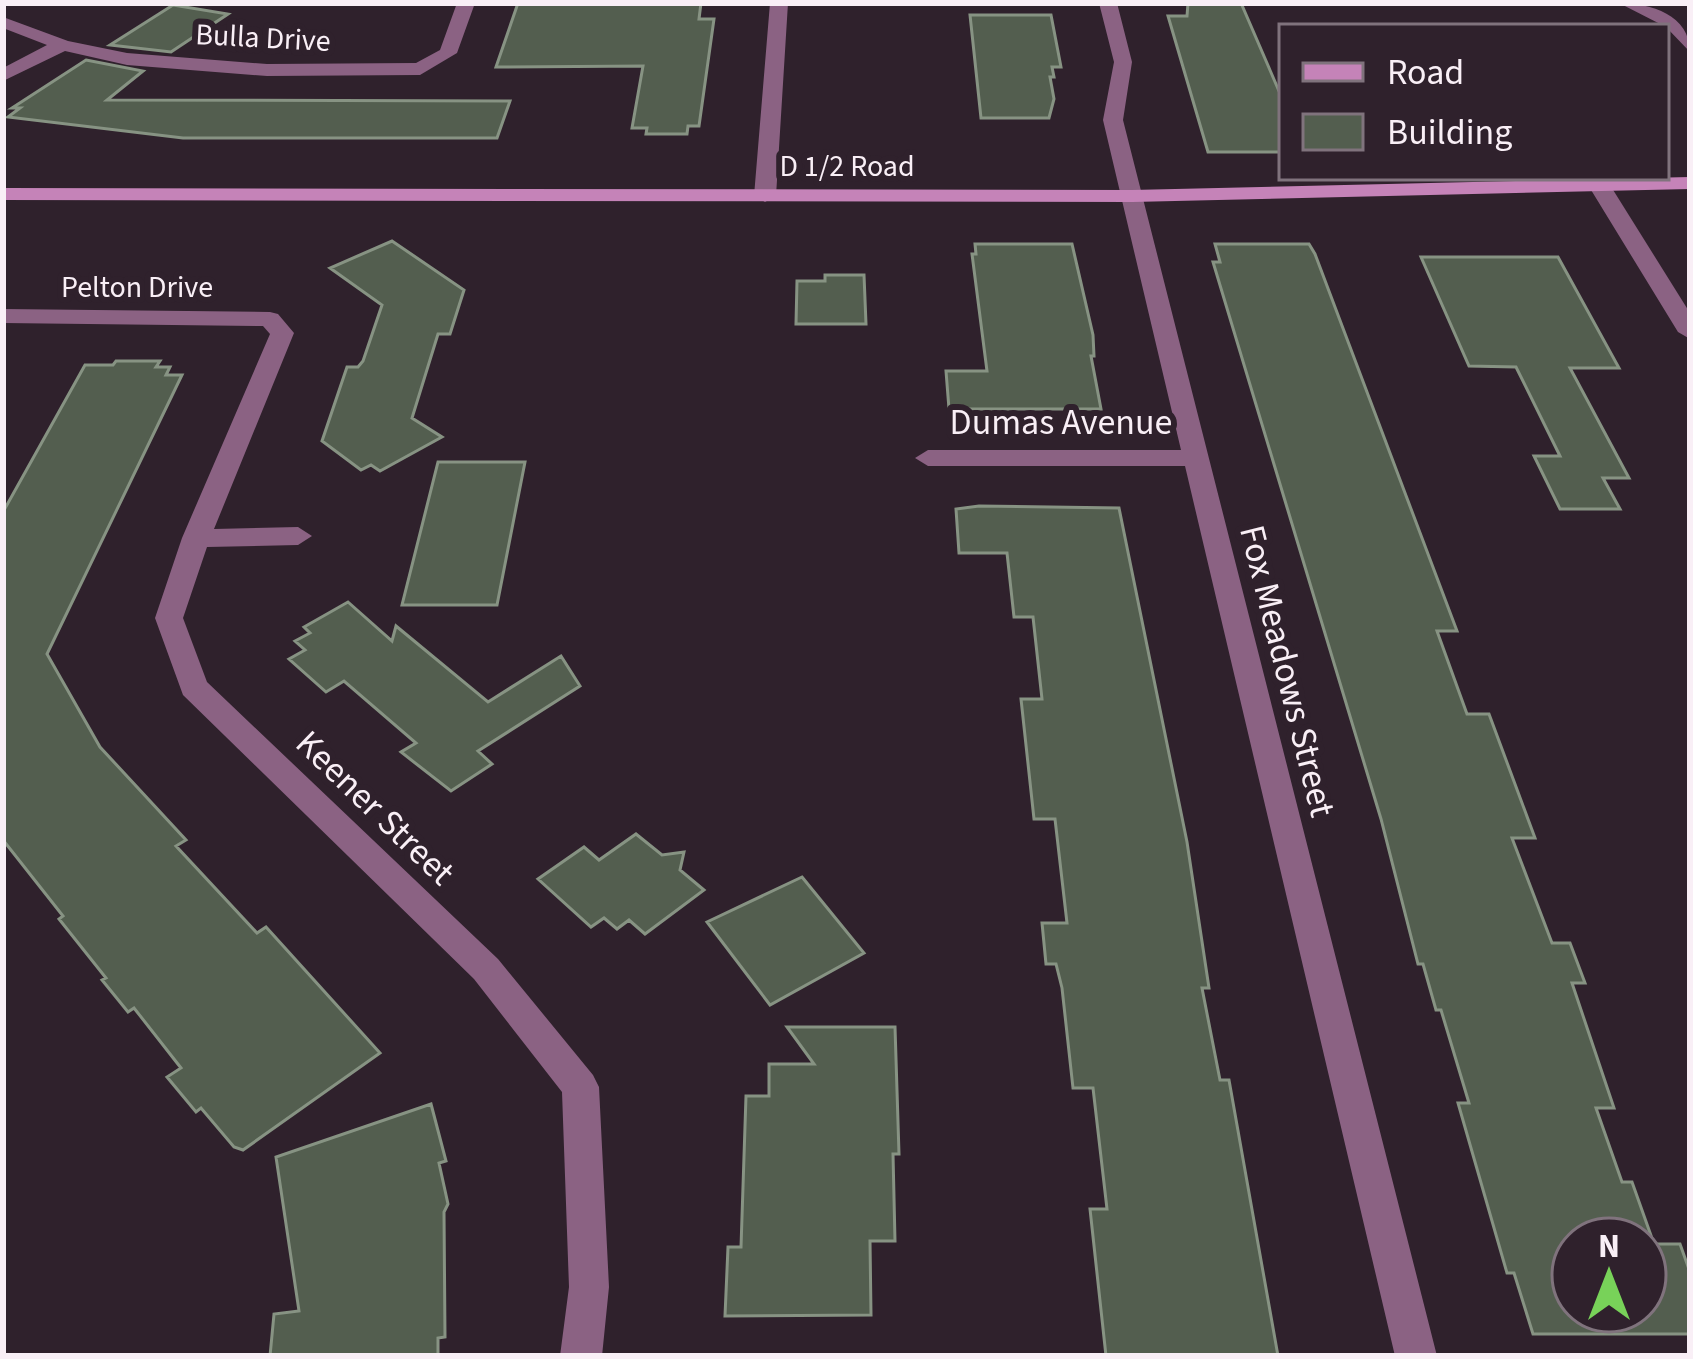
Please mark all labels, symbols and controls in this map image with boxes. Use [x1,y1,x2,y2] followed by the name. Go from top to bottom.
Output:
[194,13,332,63] street label: Bulla Drive
[1279,24,1669,180] legend
[1387,47,1464,98] text: Road
[1387,107,1512,158] text: Building
[779,145,915,188] street label: D 1/2 Road
[61,266,213,309] street label: Pelton Drive
[950,397,1172,448] street label: Dumas Avenue
[1226,520,1348,822] street label: Fox Meadows Street
[284,719,466,897] street label: Keener Street
[1549,1215,1669,1335] north arrow
[1598,1223,1620,1270] text: N

